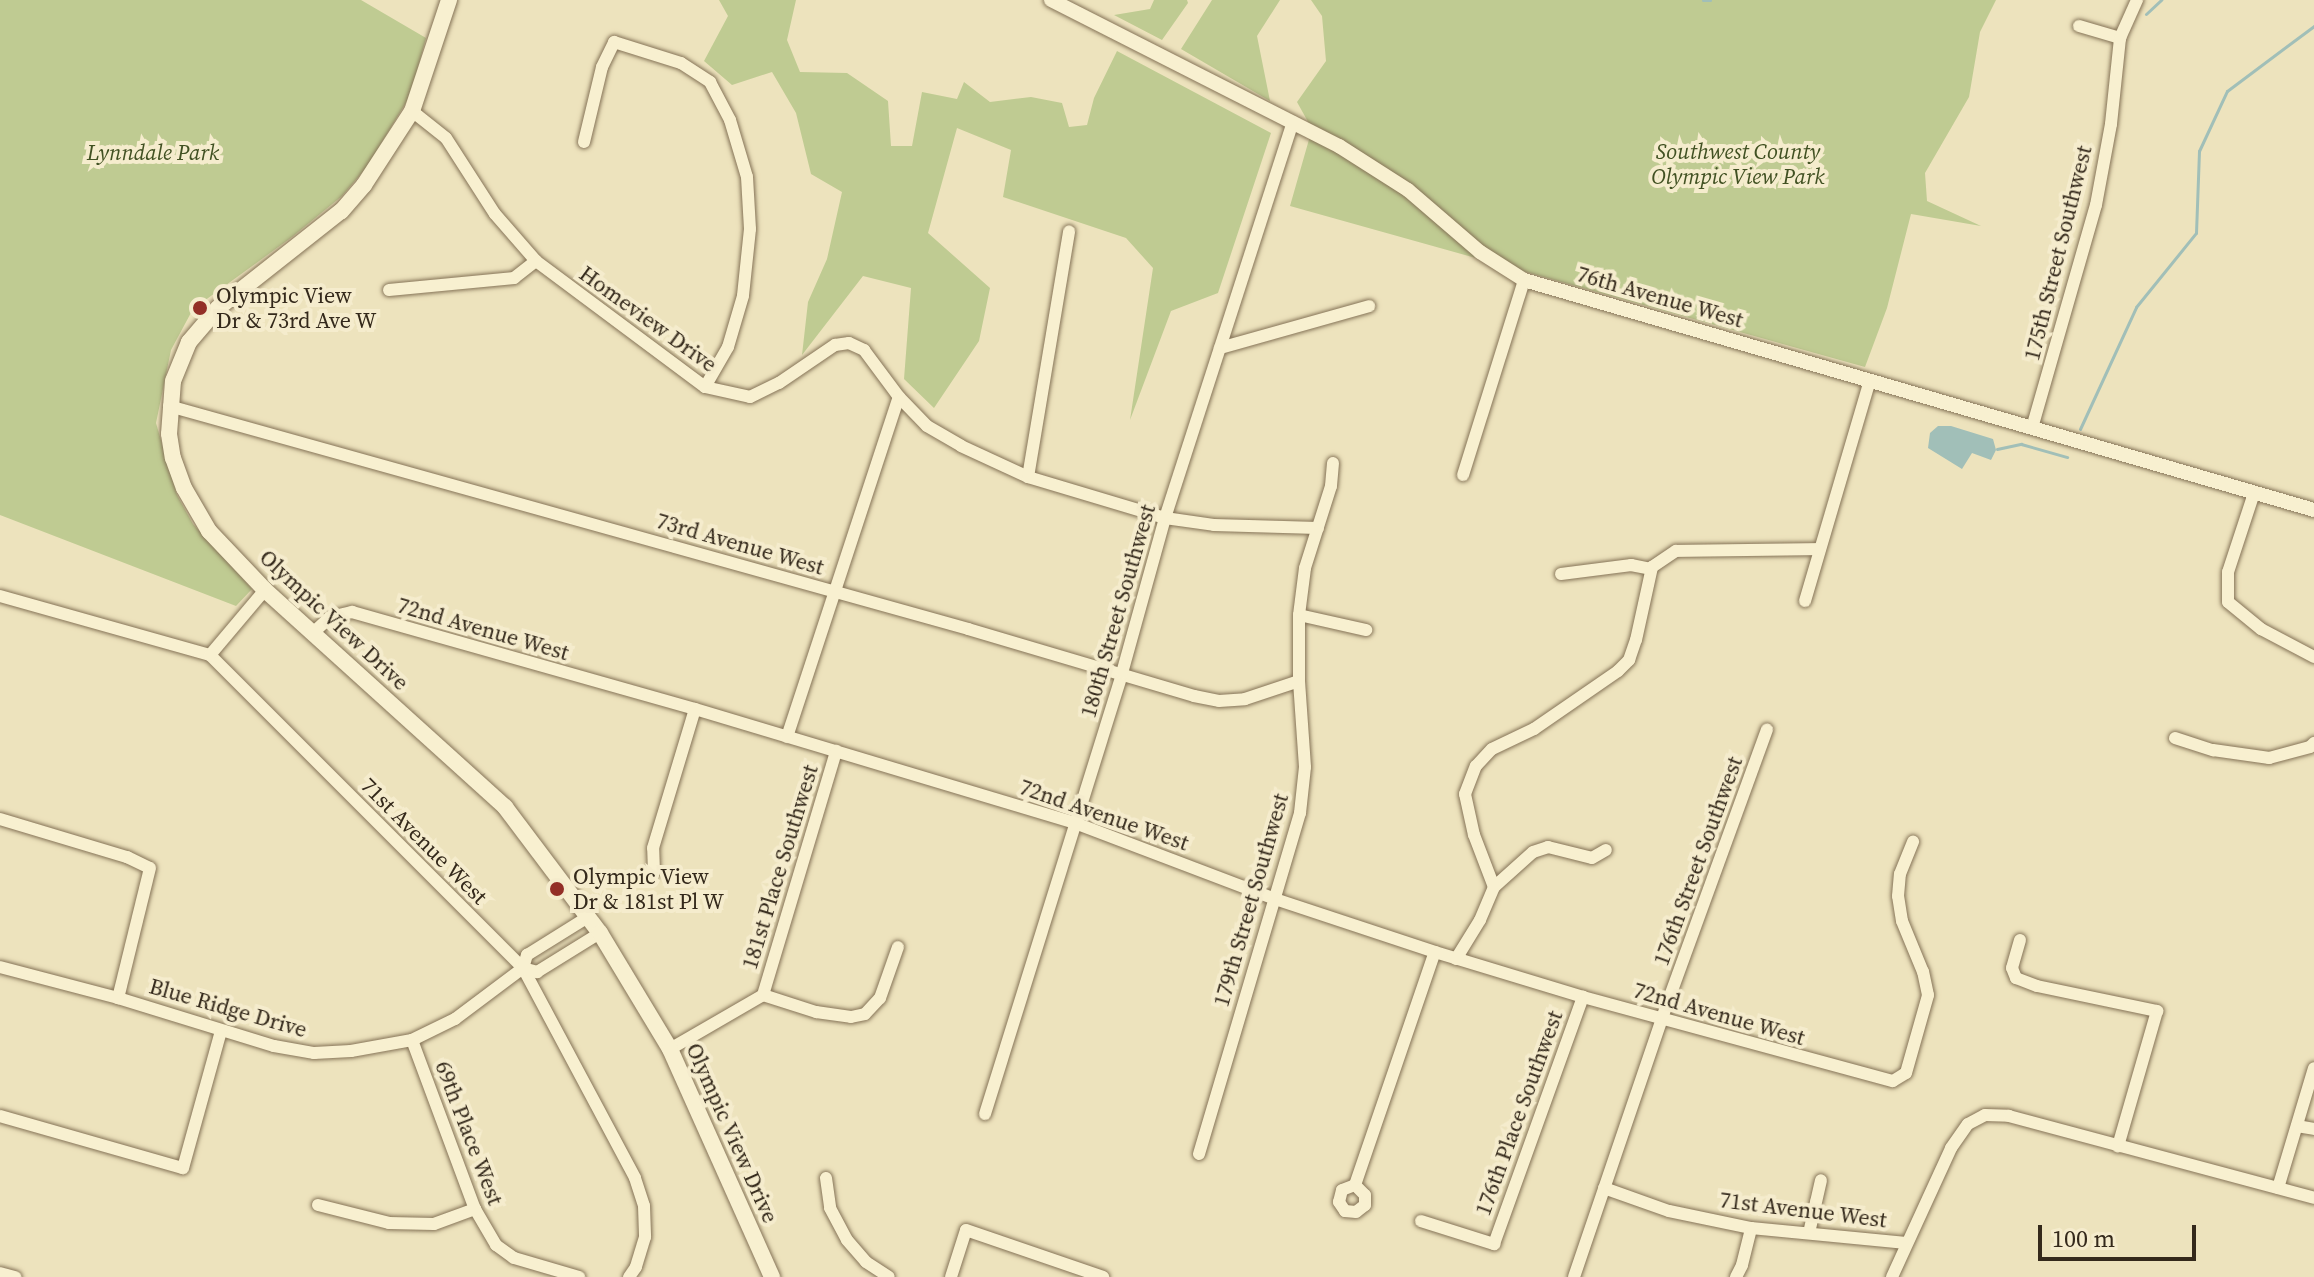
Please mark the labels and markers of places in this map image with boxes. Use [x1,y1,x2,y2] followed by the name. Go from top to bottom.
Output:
[216,282,377,334] place label: Olympic View Dr & 73rd Ave W
[191,299,209,317] marker: Olympic View Dr & 73rd Ave W
[573,863,725,914] place label: Olympic View Dr & 181st Pl W
[548,880,566,898] marker: Olympic View Dr & 181st Pl W

